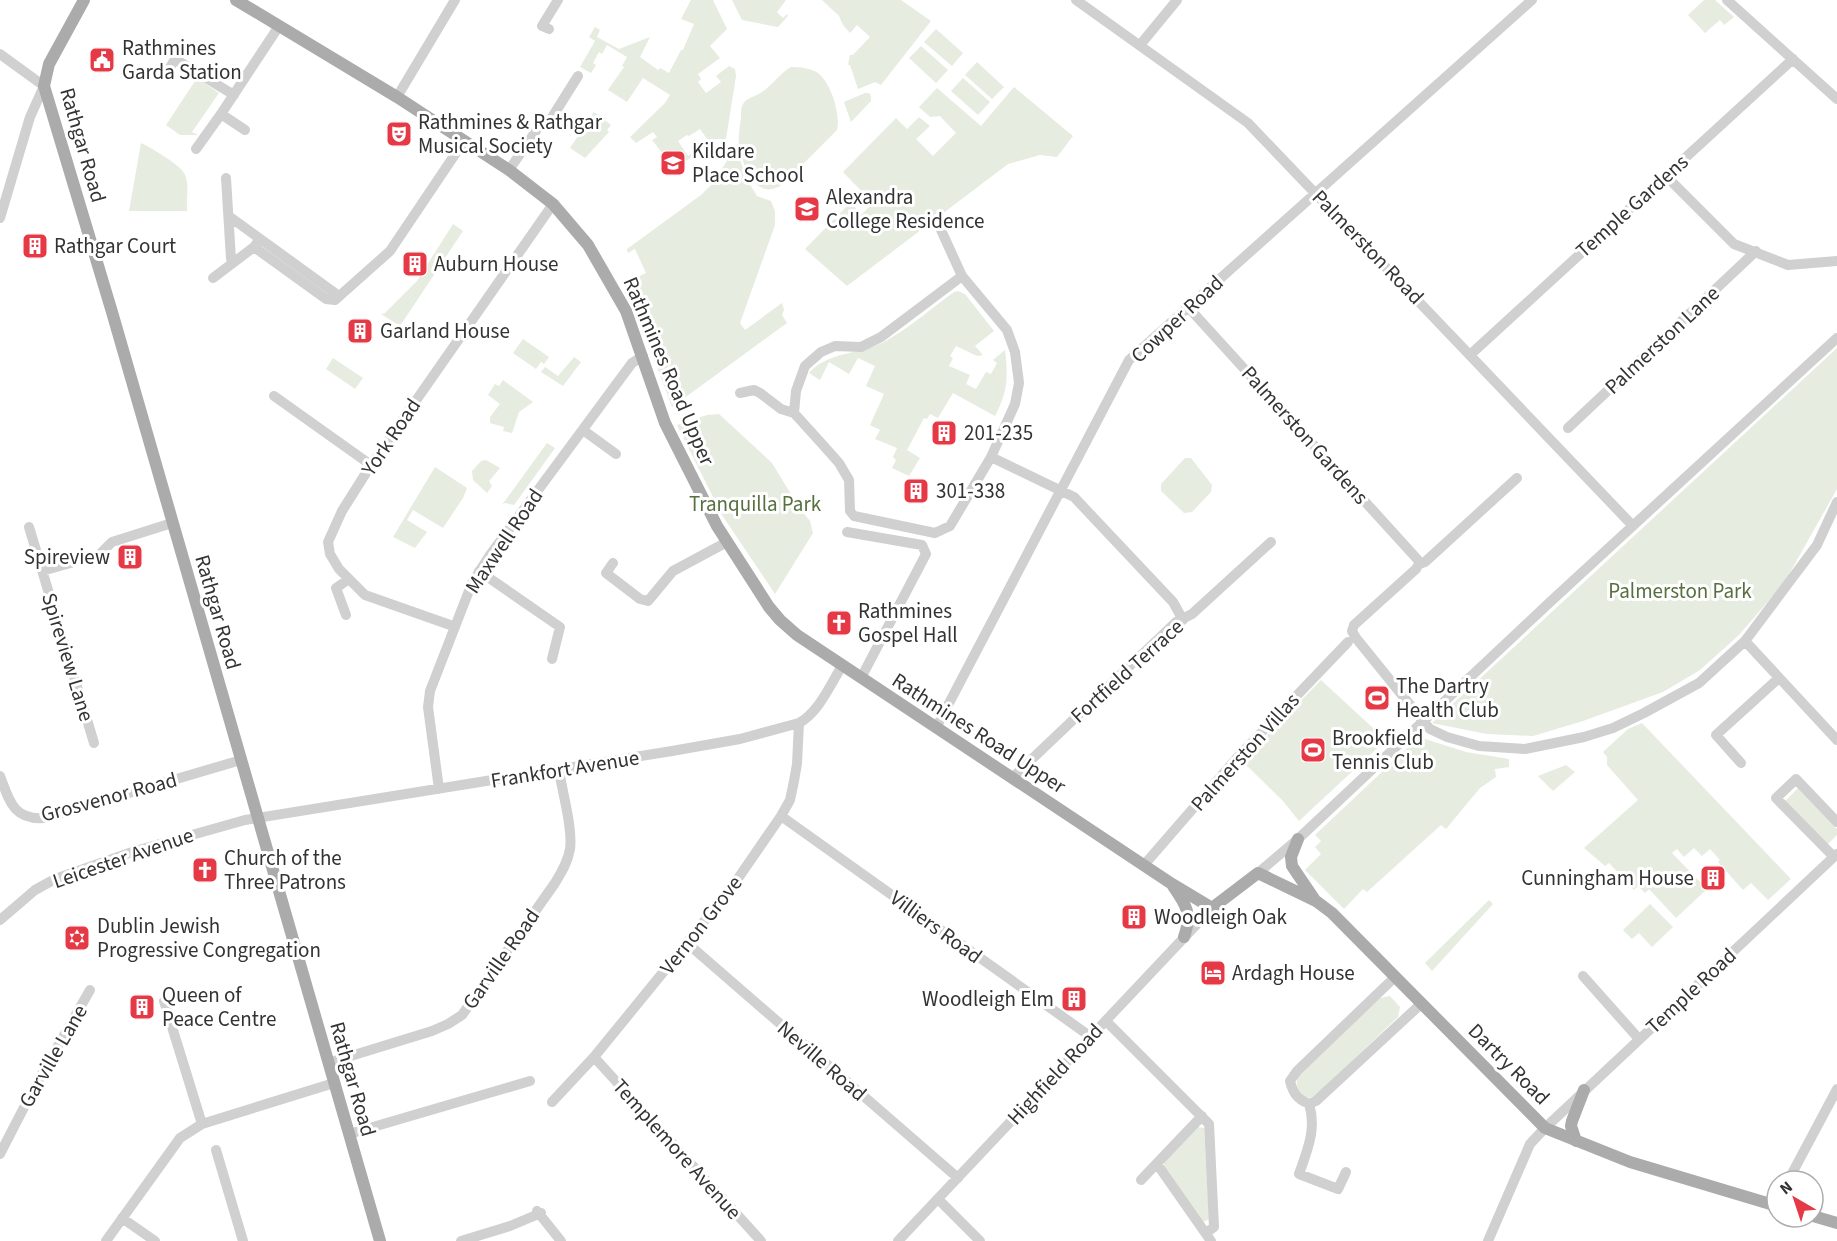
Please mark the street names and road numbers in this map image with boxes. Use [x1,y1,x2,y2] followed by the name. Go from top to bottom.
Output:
[52,84,114,206] street label: Rathgar Road
[1569,147,1695,265] street label: Temple Gardens
[1305,183,1431,311] street label: Palmerston Road
[1124,268,1230,370] street label: Cowper Road
[616,272,723,470] street label: Rathmines Road Upper
[1598,279,1726,401] street label: Palmerston Lane
[1235,359,1376,511] street label: Palmerston Gardens
[354,392,428,482] street label: York Road
[458,483,550,599] street label: Maxwell Road
[187,551,249,673] street label: Rathgar Road
[34,589,102,725] street label: Spireview Lane
[1064,612,1190,730] street label: Fortfield Terrace
[886,665,1072,801] street label: Rathmines Road Upper
[1184,686,1307,818] street label: Palmerston Villas
[489,742,641,796] street label: Frankfort Avenue
[38,764,180,830] street label: Grosvenor Road
[49,820,197,896] street label: Leicester Avenue
[653,869,749,981] street label: Vernon Grove
[884,883,988,971] street label: Villiers Road
[455,903,547,1015] street label: Garville Road
[1639,941,1743,1041] street label: Temple Road
[11,999,95,1113] street label: Garville Lane
[771,1014,873,1108] street label: Neville Road
[1461,1016,1557,1112] street label: Dartry Road
[1000,1017,1110,1131] street label: Highfield Road
[322,1018,384,1140] street label: Rathgar Road
[606,1072,748,1226] street label: Templemore Avenue

